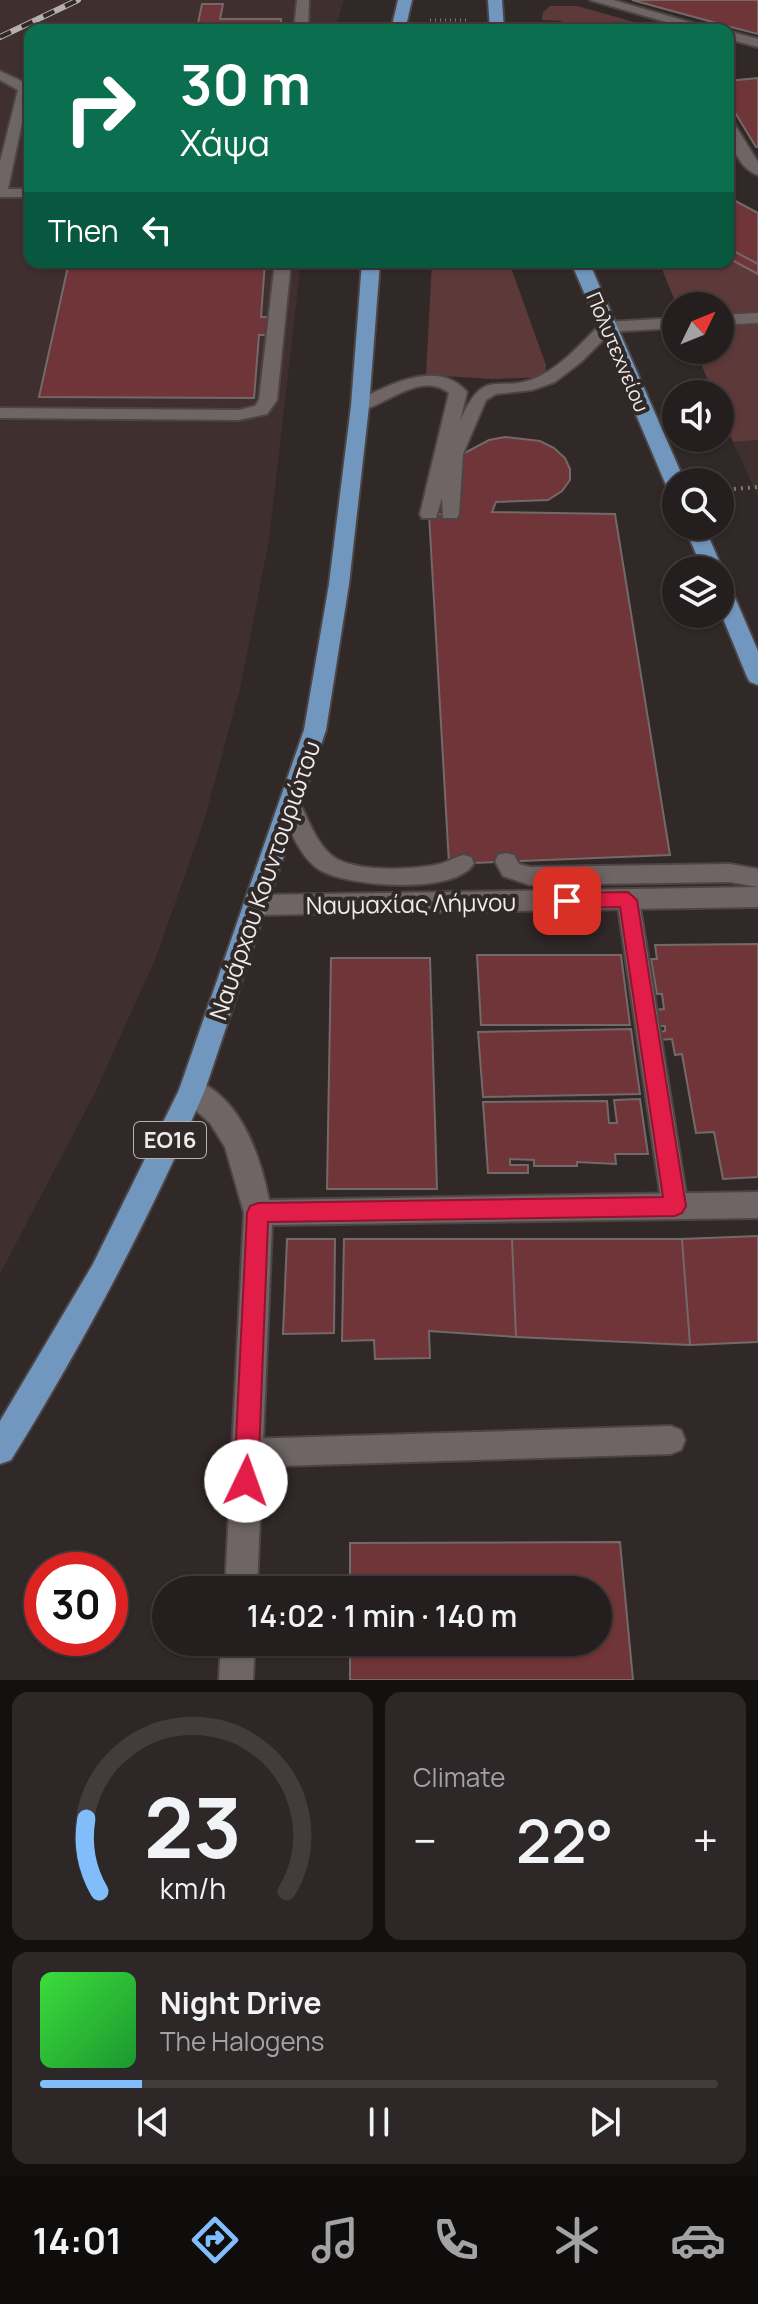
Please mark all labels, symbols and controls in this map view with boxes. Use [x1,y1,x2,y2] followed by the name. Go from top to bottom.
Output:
[180,45,311,122] text: 30 m
[48,56,152,160] icon: right
[180,118,270,167] text: Χάψα
[135,208,179,252] icon: left
[48,210,119,251] text: Then
[581,288,655,416] street label: Πολυτεχνείου
[662,292,734,364] north arrow
[662,292,734,628] map controls
[662,380,734,452] button: sound
[662,468,734,540] button: search
[662,556,734,628] button: layers
[201,736,327,1024] street label: Ναυάρχου Κουντουριώτου
[533,867,601,935] pin
[545,879,589,923] icon: arrive
[306,885,516,921] street label: Ναυμαχίας Λήμνου
[134,1122,206,1158] road number: ΕΟ16
[204,1439,288,1523] position arrow
[24,1552,128,1656] speed limit sign: 30
[247,1595,517,1636] text: 14:02 · 1 min · 140 m
[413,1759,505,1795] text: Climate
[144,1769,241,1883] text: 23
[516,1799,613,1881] text: 22°
[413,1810,437,1870] text: −
[693,1810,718,1870] text: +
[159,1869,226,1908] text: km/h
[160,1982,322,2023] text: Night Drive
[160,2023,324,2059] text: The Halogens
[131,2100,175,2144] icon: previous
[357,2100,401,2144] icon: pause
[583,2100,627,2144] icon: next
[187,2212,243,2268] icon: directions
[307,2212,363,2268] icon: music
[428,2212,484,2268] icon: phone
[549,2212,605,2268] icon: climate
[670,2212,726,2268] icon: car
[32,2216,122,2265] text: 14:01

